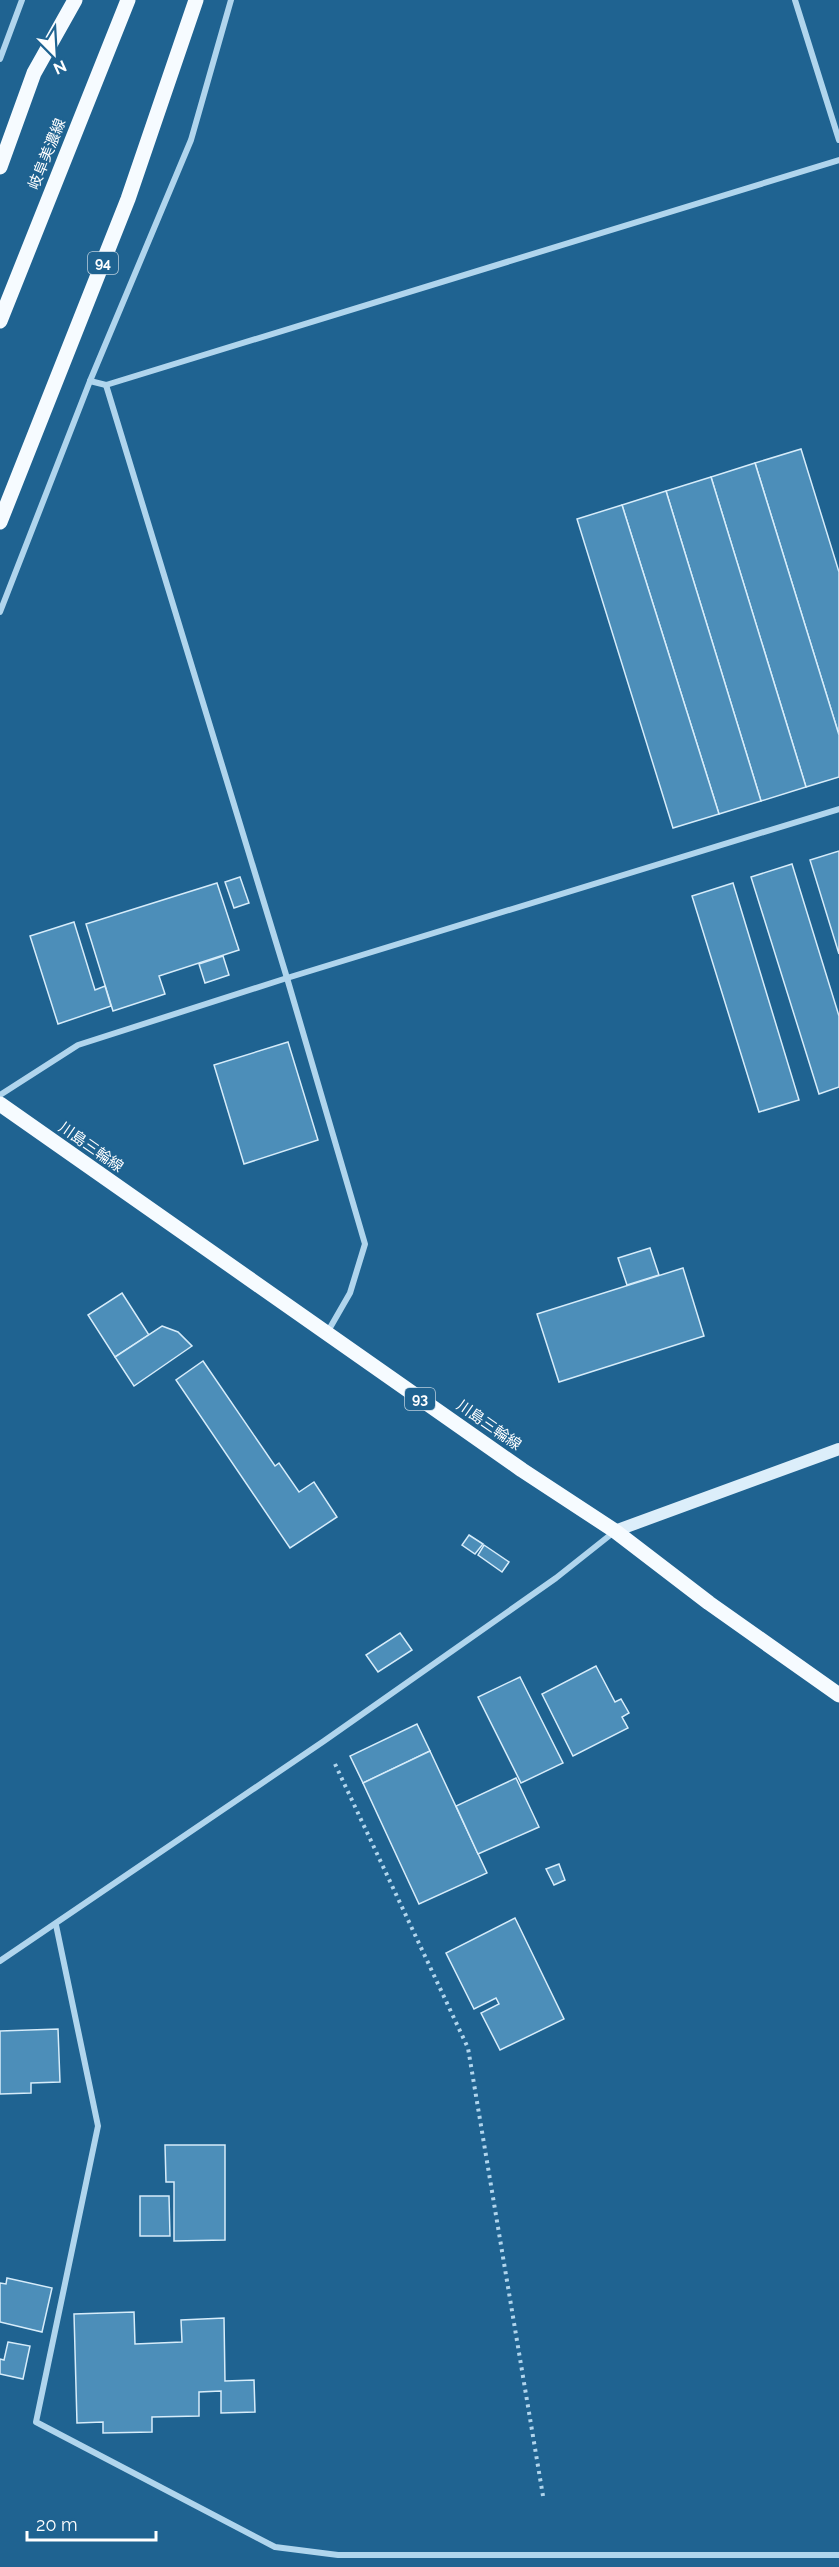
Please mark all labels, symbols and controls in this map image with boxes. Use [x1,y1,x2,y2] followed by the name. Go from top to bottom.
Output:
[24,24,84,84] north arrow
[50,56,69,78] text: N
[25,116,69,192] street label: 岐阜美濃線
[88,252,118,274] road number: 94
[55,1118,127,1176] street label: 川島三輪線
[405,1388,435,1410] road number: 93
[453,1396,525,1454] street label: 川島三輪線
[27,2504,156,2542] scale bar
[36,2514,78,2535] text: 20 m

